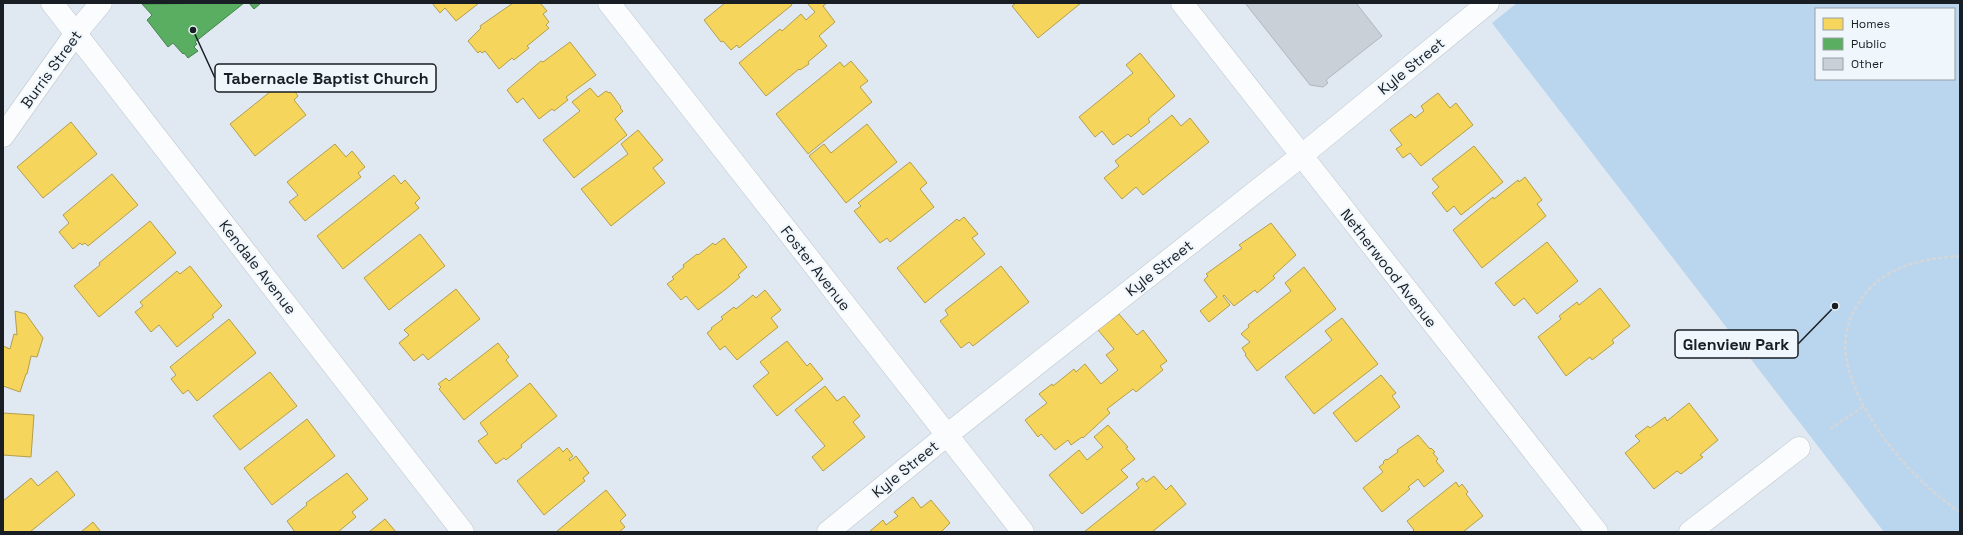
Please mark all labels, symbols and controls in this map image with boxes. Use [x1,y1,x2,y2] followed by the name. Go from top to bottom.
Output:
[1815,8,1955,80] legend
[1851,16,1890,32] text: Homes
[16,26,86,112] street label: Burris Street
[1374,33,1448,99] street label: Kyle Street
[1851,36,1886,52] text: Public
[1851,56,1884,72] text: Other
[215,64,436,92] callout: Tabernacle Baptist Church
[223,68,429,89] text: Tabernacle Baptist Church
[1337,205,1441,331] street label: Netherwood Avenue
[215,216,301,318] street label: Kendale Avenue
[777,222,855,314] street label: Foster Avenue
[1121,236,1197,300] street label: Kyle Street
[1675,330,1798,358] callout: Glenview Park
[1683,334,1789,355] text: Glenview Park
[868,436,942,502] street label: Kyle Street

